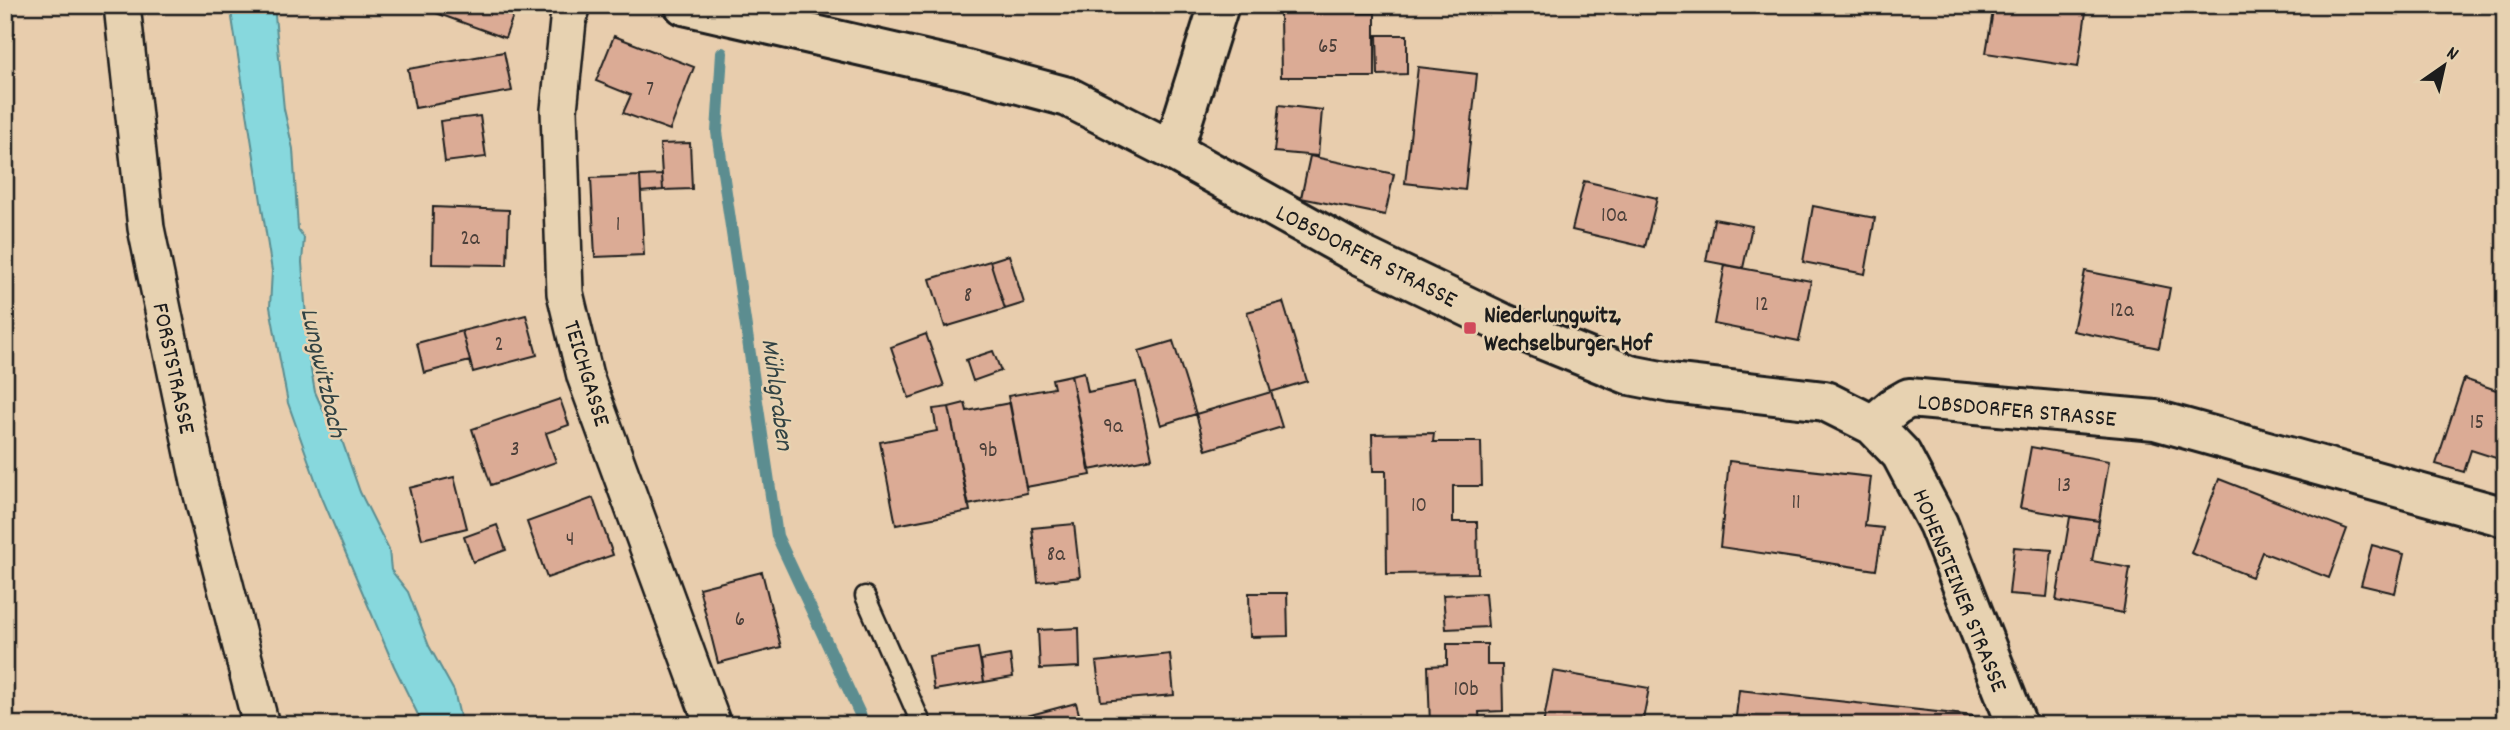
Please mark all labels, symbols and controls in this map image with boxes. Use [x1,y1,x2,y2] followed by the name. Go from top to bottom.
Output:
[2408,32,2478,102] north arrow
[1318,33,1338,63] house number: 65
[2440,41,2463,69] text: N
[646,76,654,106] house number: 7
[1269,197,1462,318] street label: LOBSDORFER STRASSE
[1601,202,1628,232] house number: 10a
[616,211,620,241] house number: 1
[460,225,481,255] house number: 2a
[964,282,972,312] house number: 8
[1755,291,1769,321] house number: 12
[2110,297,2135,327] house number: 12a
[142,300,203,437] street label: FORSTSTRASSE
[1484,300,1653,362] place label: Niederlungwitz, Wechselburger Hof
[289,304,355,442] water label: Lungwitzbach
[553,317,617,431] street label: TEICHGASSE
[1462,320,1478,336] marker: Niederlungwitz, Wechselburger Hof
[494,331,504,361] house number: 2
[749,336,802,454] water label: Mühlgraben
[1916,386,2118,438] street label: LOBSDORFER STRASSE
[2470,409,2484,439] house number: 15
[1103,413,1124,443] house number: 9a
[510,436,520,466] house number: 3
[979,437,997,467] house number: 9b
[2057,472,2071,502] house number: 13
[1902,484,2015,698] street label: HOHENSTEINER STRASSE
[1791,489,1801,519] house number: 11
[1411,492,1427,522] house number: 10
[566,526,574,556] house number: 4
[1047,541,1066,571] house number: 8a
[735,606,745,636] house number: 6
[1453,676,1479,706] house number: 10b

